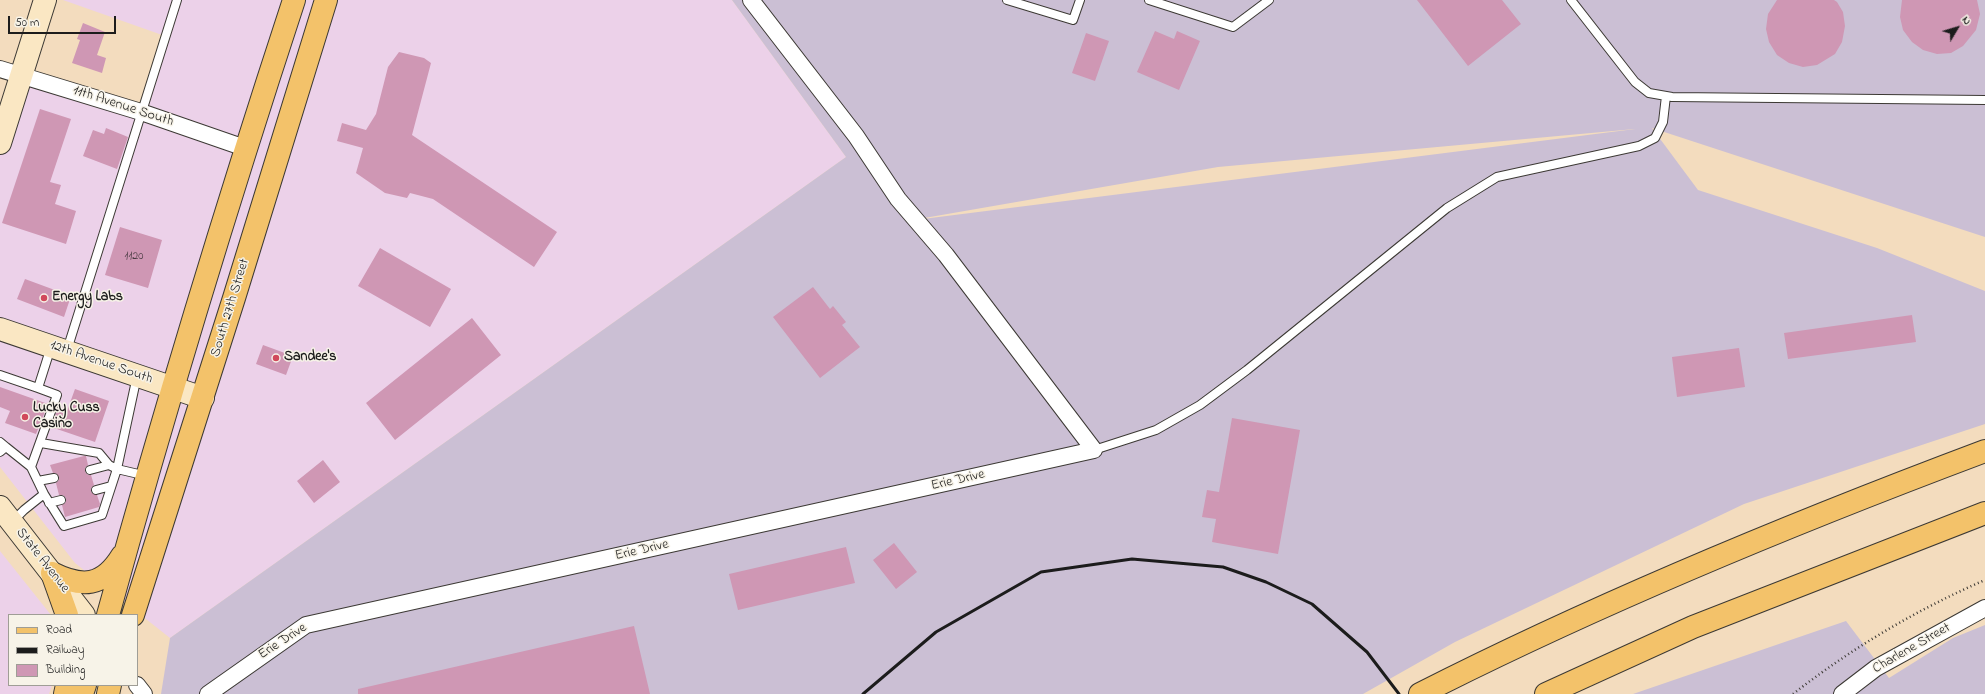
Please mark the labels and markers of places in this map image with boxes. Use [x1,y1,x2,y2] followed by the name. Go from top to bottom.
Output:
[52,290,123,306] place label: Energy Labs
[39,293,49,303] marker: Energy Labs
[284,350,336,366] place label: Sandee's
[271,353,281,363] marker: Sandee's
[33,401,100,434] place label: Lucky Cuss Casino
[20,412,30,422] marker: Lucky Cuss Casino

